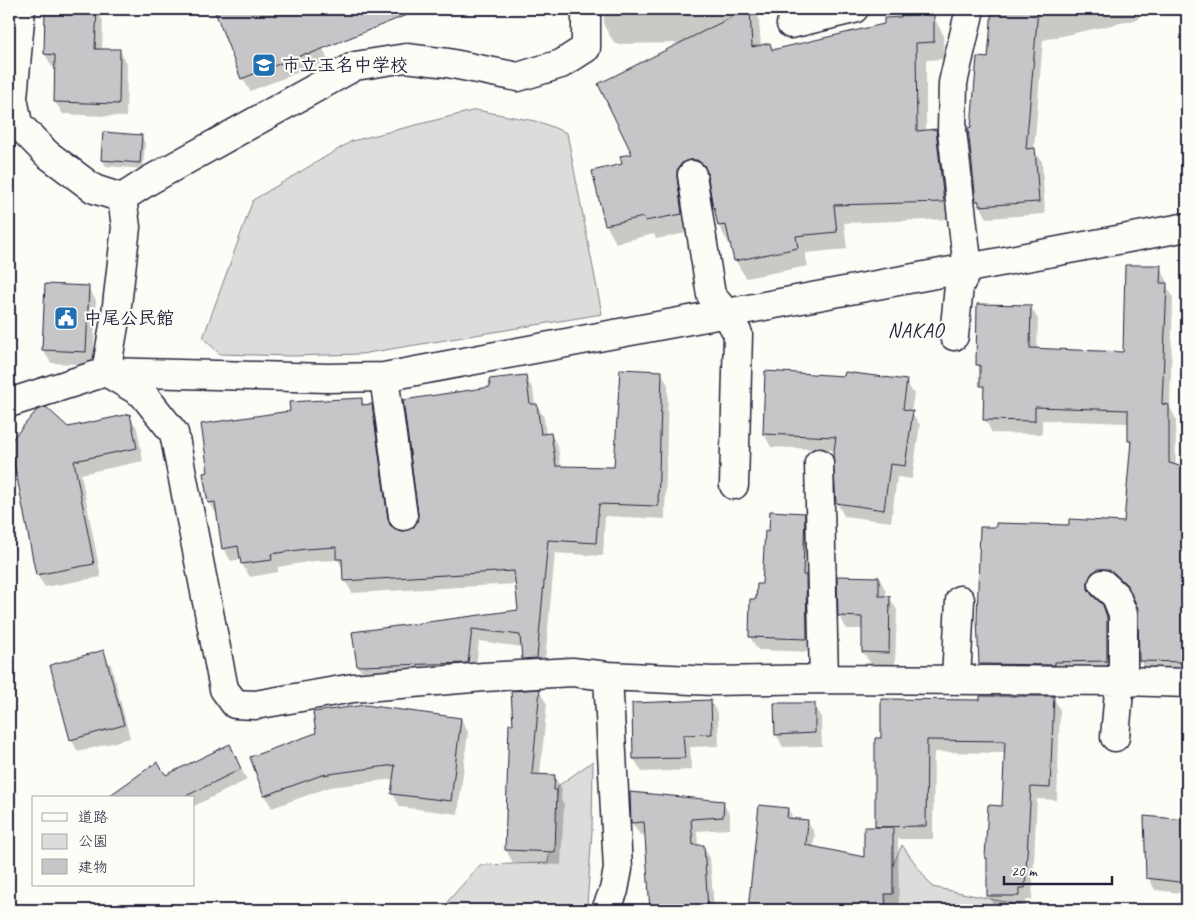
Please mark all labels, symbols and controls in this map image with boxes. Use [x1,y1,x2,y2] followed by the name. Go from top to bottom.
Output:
[251,52,277,78] school or university icon: 市立玉名中学校
[282,54,408,76] place label: 市立玉名中学校
[53,305,79,331] public building icon: 中尾公民館
[84,307,174,329] place label: 中尾公民館
[888,318,945,343] district label: NAKAO
[32,796,195,886] legend
[78,808,108,827] text: 道路
[78,832,108,851] text: 公園
[1004,854,1111,886] scale bar
[78,858,108,877] text: 建物
[1011,862,1038,881] text: 20 m

